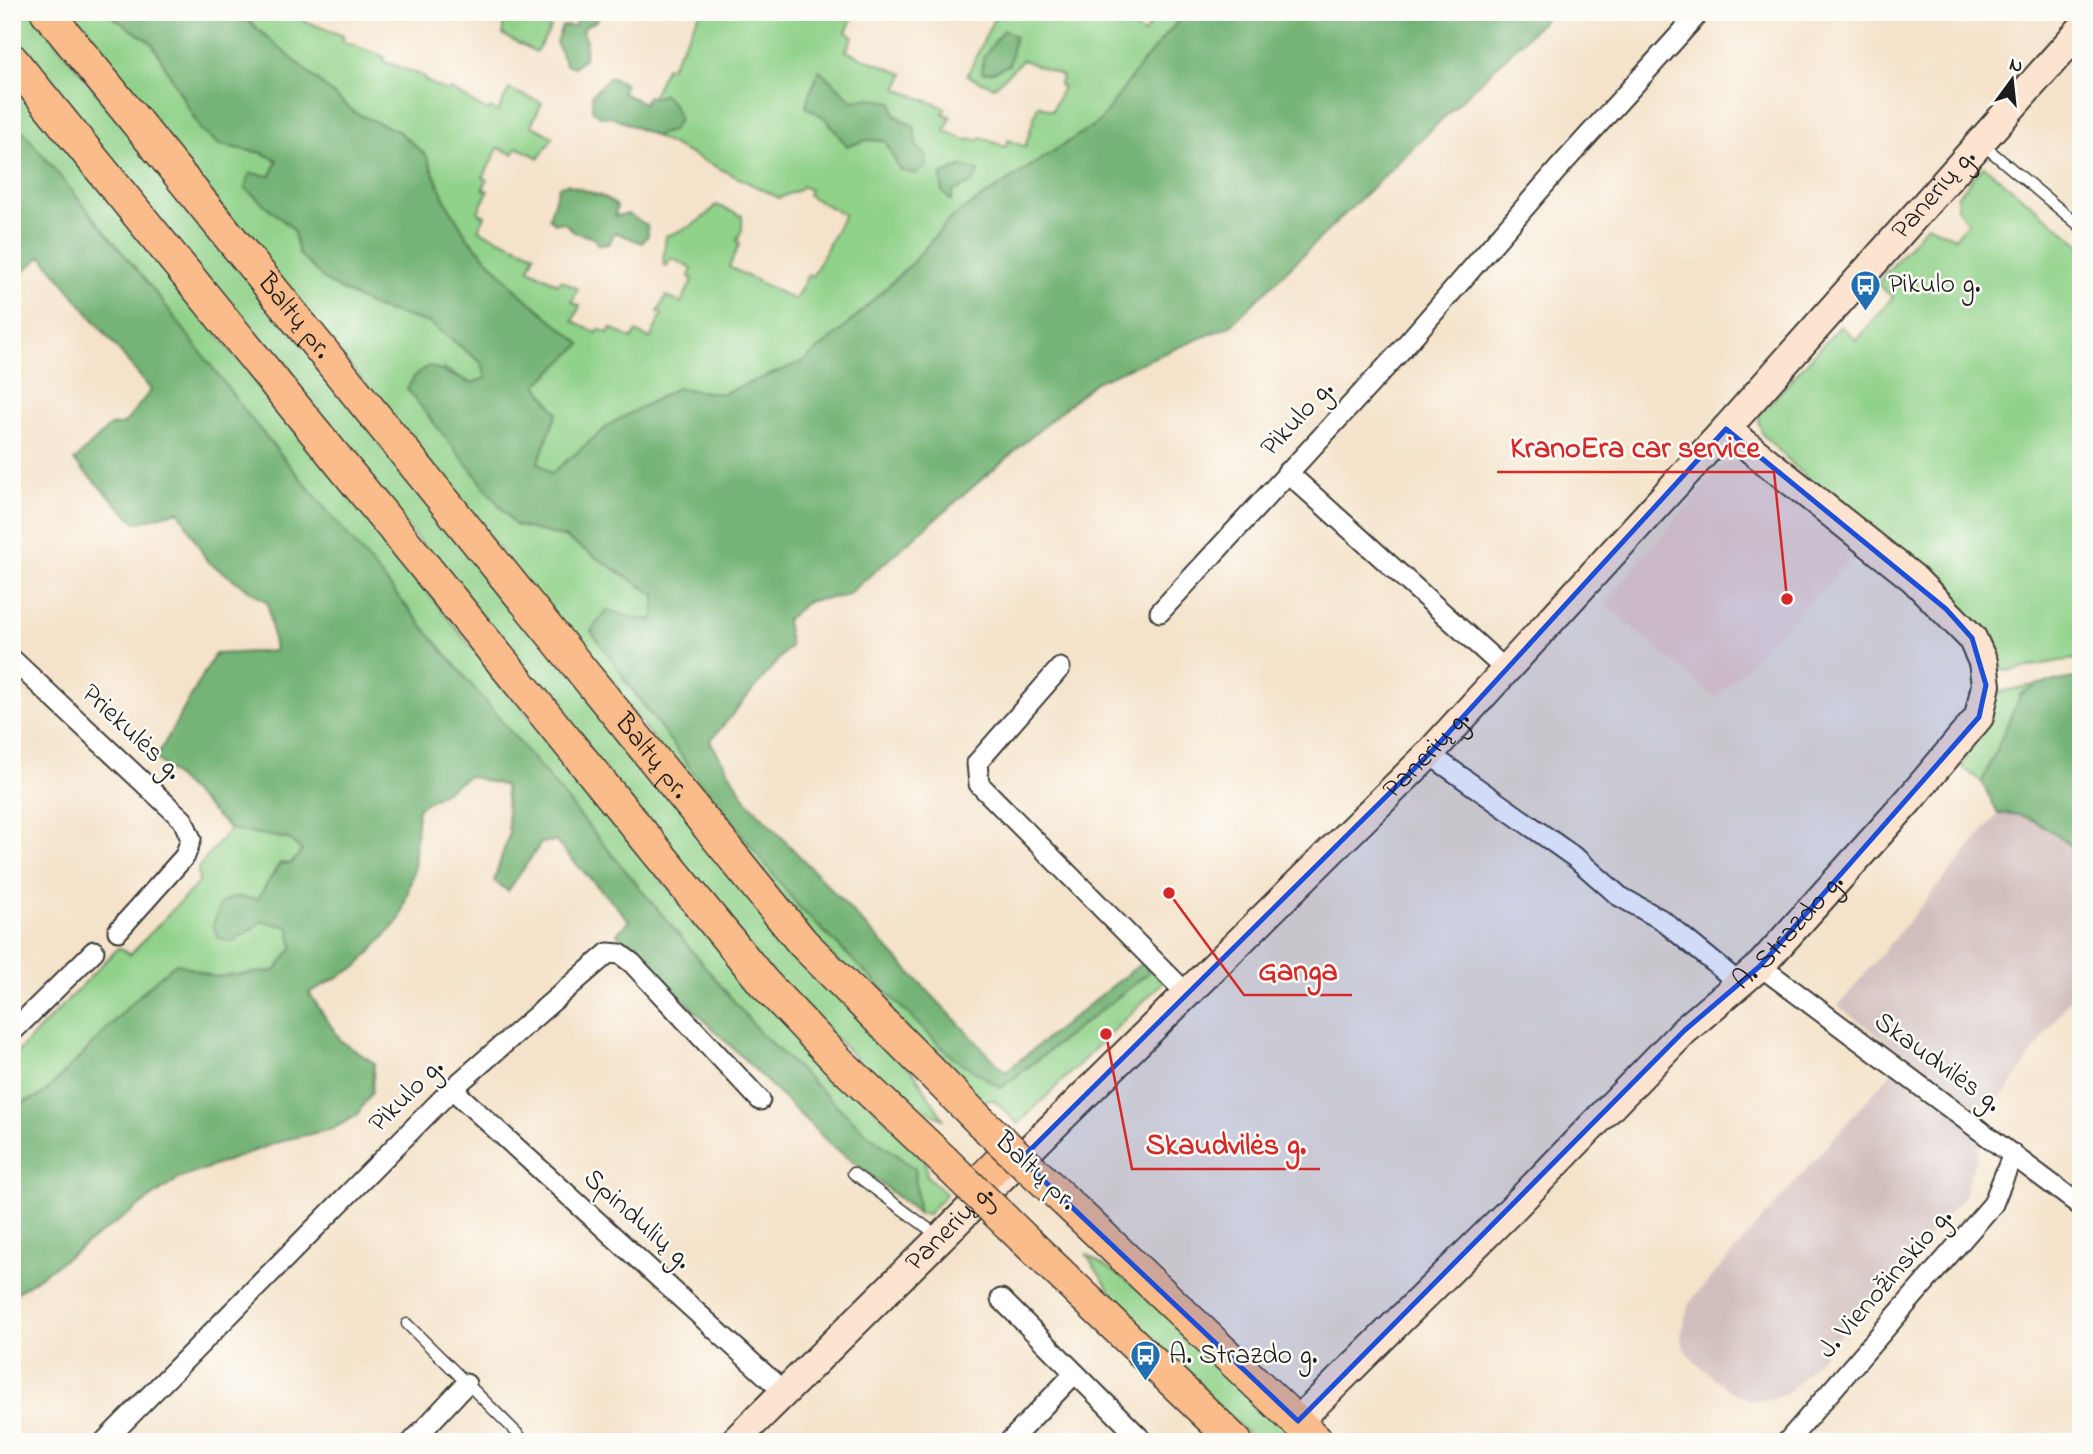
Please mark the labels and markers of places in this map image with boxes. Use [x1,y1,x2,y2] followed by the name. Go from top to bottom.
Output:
[1888,265,1980,306] place label: Pikulo g.
[1848,268,1882,312] bus stop icon: Pikulo g.
[1497,421,1774,472] callout: KranoEra car service
[1244,944,1352,995] callout: Ganga
[1132,1118,1320,1169] callout: Skaudvilės g.
[1169,1336,1318,1377] place label: A. Strazdo g.
[1129,1339,1163,1383] bus stop icon: A. Strazdo g.

